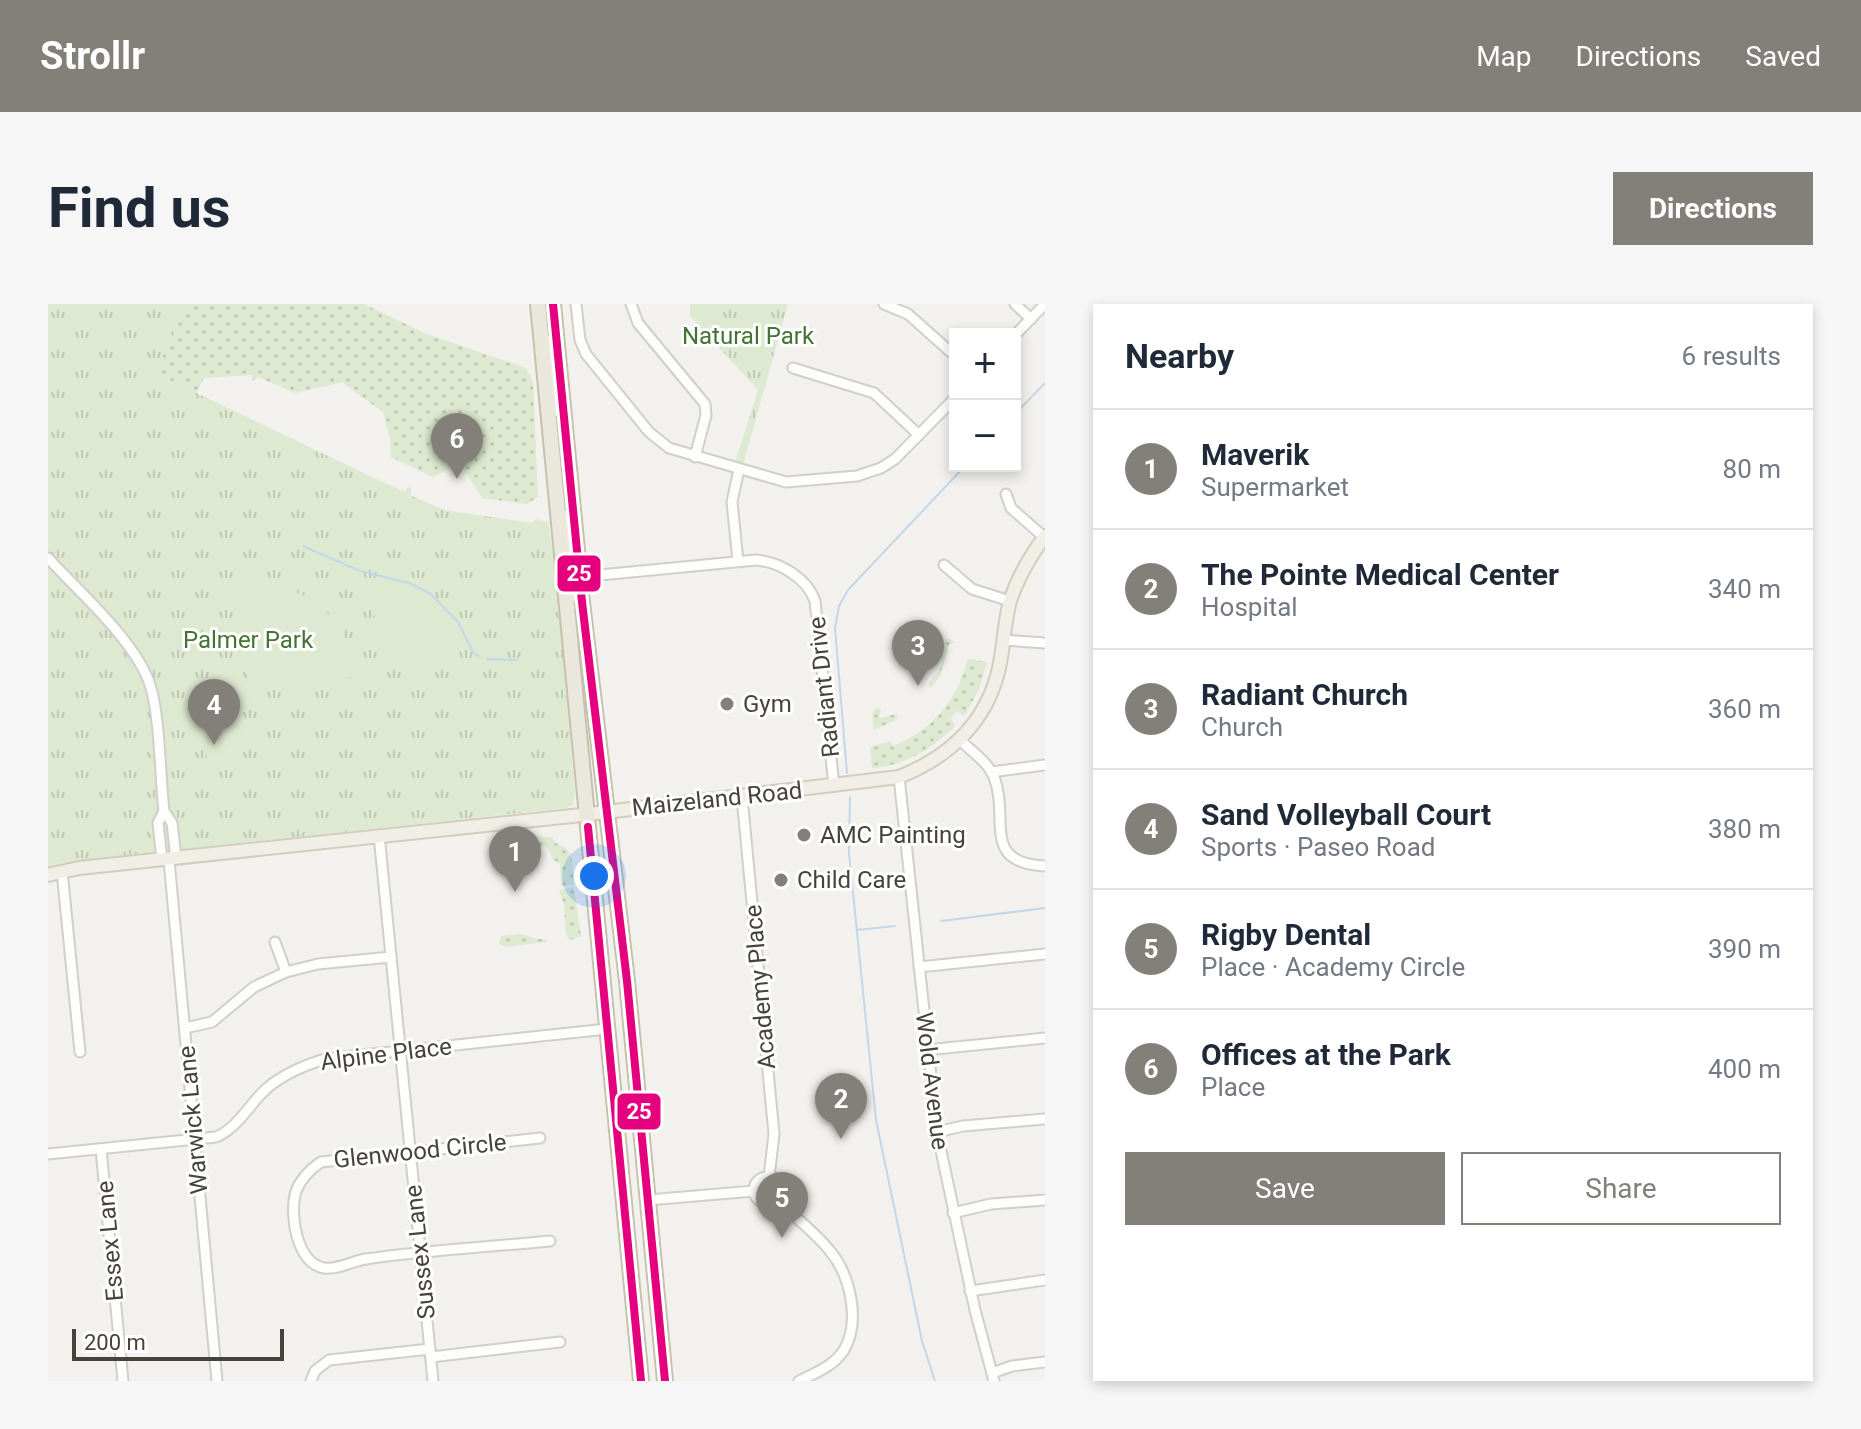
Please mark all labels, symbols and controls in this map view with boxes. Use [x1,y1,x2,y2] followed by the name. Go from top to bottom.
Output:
[40,34,145,78] text: Strollr
[1476,40,1532,73] text: Map
[1576,40,1701,73] text: Directions
[1745,40,1821,73] text: Saved
[1613,172,1813,245] button: Directions
[48,175,231,241] text: Find us
[682,322,815,350] park label: Natural Park
[949,328,1021,472] map controls
[949,328,1021,400] button: +
[1125,336,1234,376] text: Nearby
[1682,341,1781,371] text: 6 results
[949,400,1021,472] button: −
[431,413,483,479] pin: 6
[1201,437,1309,472] text: Maverik
[1144,454,1158,484] text: 1
[1723,454,1781,484] text: 80 m
[1201,472,1349,502] text: Supermarket
[556,554,602,593] line badge: 25
[1201,557,1559,592] text: The Pointe Medical Center
[566,561,592,586] text: 25
[1144,574,1158,604] text: 2
[1708,574,1781,604] text: 340 m
[1201,592,1298,622] text: Hospital
[803,615,845,759] street label: Radiant Drive
[892,620,944,686] pin: 3
[183,626,314,654] park label: Palmer Park
[1201,677,1408,712] text: Radiant Church
[188,679,240,745] pin: 4
[743,690,792,718] place label: Gym
[1144,694,1158,724] text: 3
[1708,694,1781,724] text: 360 m
[718,695,736,713] marker: Gym
[1201,712,1283,742] text: Church
[631,776,803,822] street label: Maizeland Road
[1201,797,1491,832] text: Sand Volleyball Court
[1144,814,1158,844] text: 4
[1708,814,1781,844] text: 380 m
[820,821,966,849] place label: AMC Painting
[489,826,541,892] pin: 1
[795,826,813,844] marker: AMC Painting
[1201,832,1435,862] text: Sports · Paseo Road
[574,856,614,896] your location
[797,866,906,894] place label: Child Care
[772,871,790,889] marker: Child Care
[739,903,781,1071] street label: Academy Place
[1201,917,1371,952] text: Rigby Dental
[1144,934,1158,964] text: 5
[1708,934,1781,964] text: 390 m
[1201,952,1465,982] text: Place · Academy Circle
[910,1011,954,1151] street label: Wold Avenue
[319,1032,453,1076] street label: Alpine Place
[1201,1037,1451,1072] text: Offices at the Park
[173,1045,213,1195] street label: Warwick Lane
[1144,1054,1158,1084] text: 6
[1708,1054,1781,1084] text: 400 m
[1201,1072,1265,1102] text: Place
[815,1073,867,1139] pin: 2
[616,1092,662,1131] line badge: 25
[626,1099,652,1124] text: 25
[332,1128,508,1174] street label: Glenwood Circle
[1125,1152,1445,1225] button: Save
[1461,1152,1781,1225] button: Share
[756,1172,808,1238] pin: 5
[91,1180,129,1302] street label: Essex Lane
[399,1183,441,1321] street label: Sussex Lane
[72,1325,284,1361] scale bar
[84,1330,146,1355] text: 200 m

